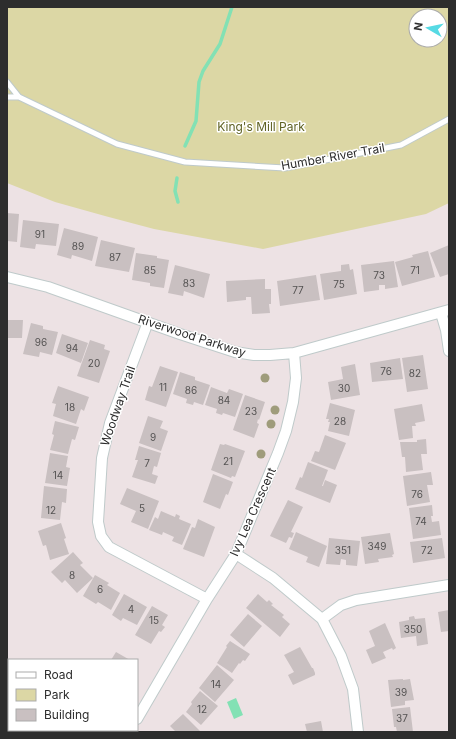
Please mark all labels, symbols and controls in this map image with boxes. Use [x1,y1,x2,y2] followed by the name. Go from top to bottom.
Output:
[408,8,448,48] north arrow
[411,21,426,32] text: N
[217,119,305,134] park label: King's Mill Park
[280,140,386,173] street label: Humber River Trail
[35,228,45,240] house number: 91
[72,240,84,252] house number: 89
[109,251,121,263] house number: 87
[144,264,156,276] house number: 85
[410,264,420,276] house number: 71
[373,269,385,281] house number: 73
[183,277,195,289] house number: 83
[333,278,345,290] house number: 75
[292,284,304,296] house number: 77
[136,311,248,360] street label: Riverwood Parkway
[35,336,47,348] house number: 96
[66,342,78,354] house number: 94
[88,357,100,369] house number: 20
[97,364,138,448] street label: Woodway Trail
[380,365,392,377] house number: 76
[409,367,421,379] house number: 82
[159,381,167,393] house number: 11
[338,382,350,394] house number: 30
[185,384,197,396] house number: 86
[218,394,230,406] house number: 84
[65,401,75,413] house number: 18
[245,405,257,417] house number: 23
[334,415,346,427] house number: 28
[150,431,156,443] house number: 9
[223,455,233,467] house number: 21
[144,457,150,469] house number: 7
[226,465,279,558] street label: Ivy Lea Crescent
[53,469,63,481] house number: 14
[411,488,423,500] house number: 76
[139,502,145,514] house number: 5
[46,504,56,516] house number: 12
[415,515,427,527] house number: 74
[368,540,386,552] house number: 349
[335,544,351,556] house number: 351
[421,544,433,556] house number: 72
[69,569,75,581] house number: 8
[97,583,103,595] house number: 6
[128,603,134,615] house number: 4
[149,614,159,626] house number: 15
[404,623,422,635] house number: 350
[8,659,138,731] legend
[44,667,73,682] text: Road
[211,678,221,690] house number: 14
[395,686,407,698] house number: 39
[44,687,70,702] text: Park
[197,703,207,715] house number: 12
[44,707,89,722] text: Building
[396,712,408,724] house number: 37

